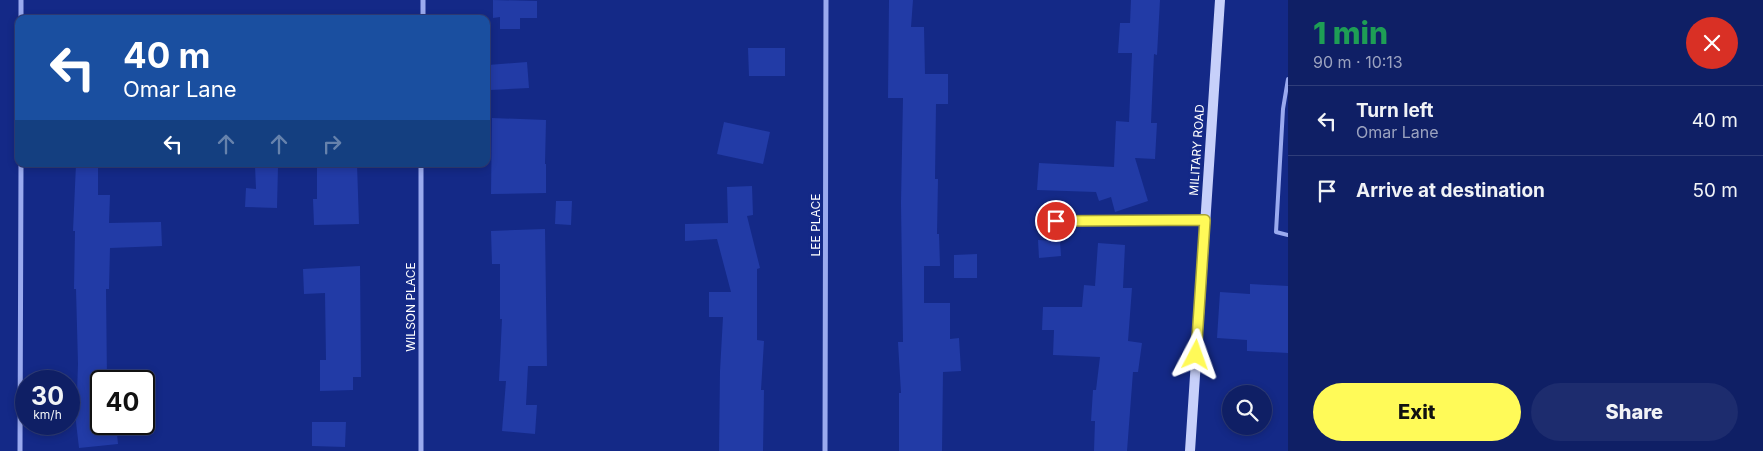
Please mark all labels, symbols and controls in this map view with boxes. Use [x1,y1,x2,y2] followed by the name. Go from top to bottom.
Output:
[1313,15,1388,51] text: 1 min
[1686,17,1738,69] button: close
[123,34,211,76] text: 40 m
[40,35,105,100] icon: left
[1313,52,1403,72] text: 90 m · 10:13
[123,76,237,102] text: Omar Lane
[1356,99,1434,122] text: Turn left
[1186,104,1207,196] street label: MILITARY ROAD
[1313,107,1341,135] icon: left
[1692,109,1738,132] text: 40 m
[1356,122,1439,142] text: Omar Lane
[159,130,187,158] icon: left
[212,130,240,158] icon: ahead
[265,130,293,158] icon: ahead
[318,130,346,158] icon: right
[1313,177,1341,205] icon: arrive
[1356,179,1545,202] text: Arrive at destination
[1692,179,1738,202] text: 50 m
[808,194,823,256] street label: LEE PLACE
[1035,200,1077,242] pin
[1042,207,1070,235] icon: arrive
[403,262,418,352] street label: WILSON PLACE
[1169,328,1221,380] position arrow
[90,370,155,435] speed limit sign: 40
[31,381,64,411] text: 30
[1313,383,1521,441] button: Exit
[1531,383,1738,441] button: Share
[1222,385,1272,435] map controls
[1222,385,1272,435] button: search
[33,407,62,422] text: km/h

